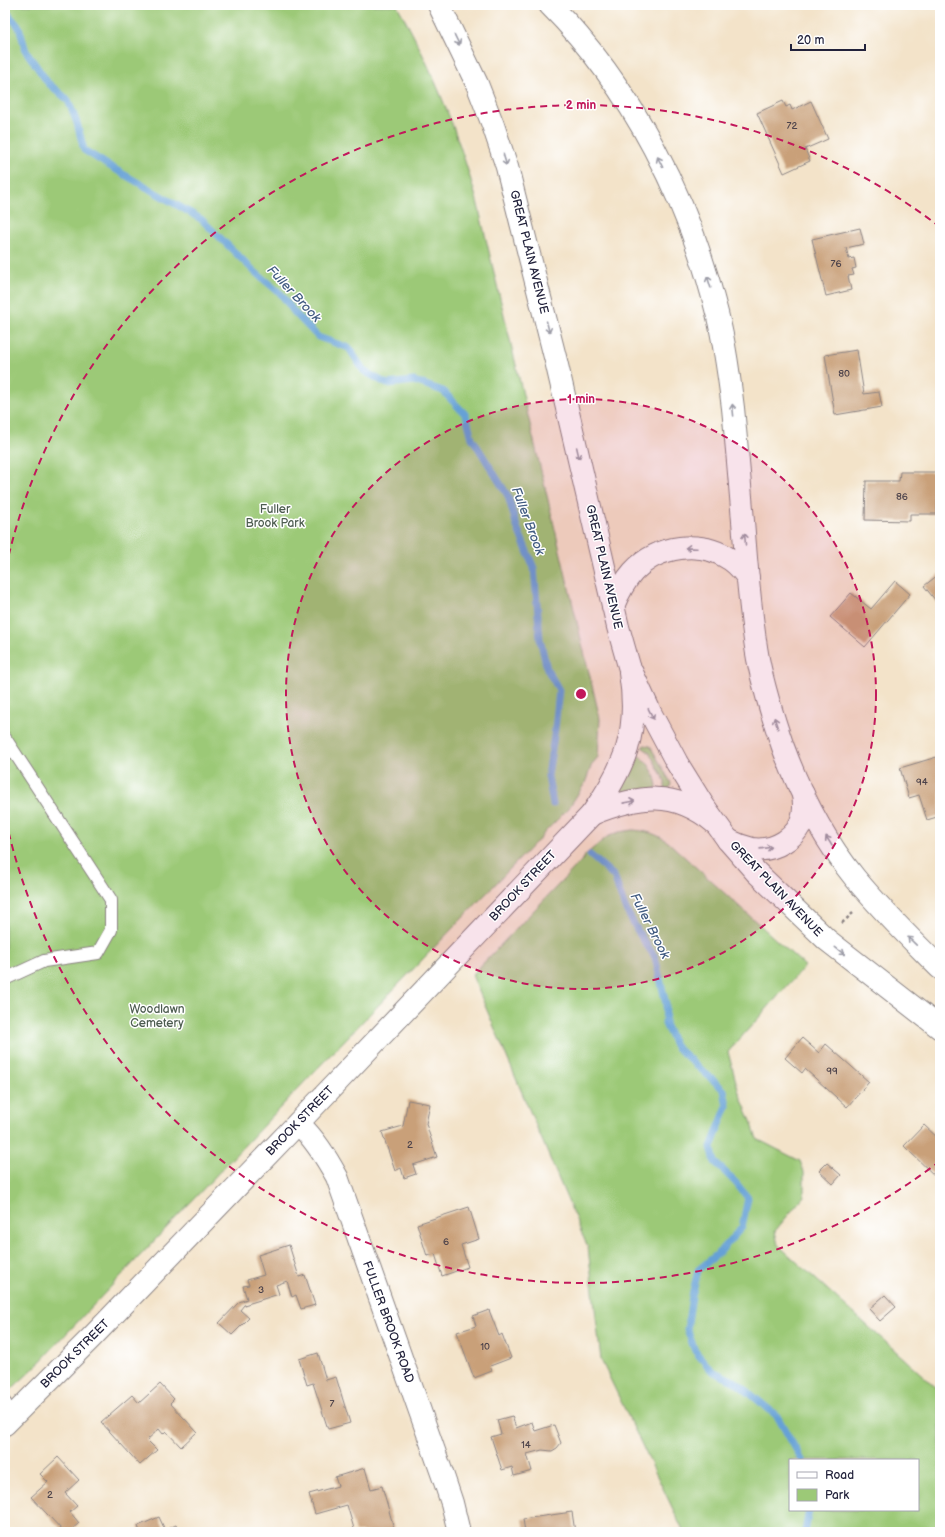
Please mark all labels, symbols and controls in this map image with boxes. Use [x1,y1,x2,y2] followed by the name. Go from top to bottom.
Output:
[791,26,865,52] scale bar
[797,33,824,48] text: 20 m
[454,34,461,46] one-way arrow
[566,98,596,113] text: 2 min
[787,120,798,132] house number: 72
[502,154,509,167] one-way arrow
[656,156,663,168] one-way arrow
[506,189,552,316] street label: GREAT PLAIN AVENUE
[830,258,842,270] house number: 76
[264,262,325,326] water label: Fuller Brook
[705,276,712,289] one-way arrow
[544,320,552,333] one-way arrow
[838,368,850,380] house number: 80
[567,392,595,407] text: 1 min
[729,404,736,417] one-way arrow
[574,447,582,460] one-way arrow
[508,485,549,558] water label: Fuller Brook
[896,491,908,503] house number: 86
[245,502,305,531] park label: Fuller Brook Park
[582,503,626,631] street label: GREAT PLAIN AVENUE
[741,533,748,546] one-way arrow
[685,544,698,552] one-way arrow
[574,687,588,701] centre of rings
[648,708,656,720] one-way arrow
[771,717,779,729] one-way arrow
[916,776,928,788] house number: 94
[622,797,635,805] one-way arrow
[825,835,833,847] one-way arrow
[726,838,826,940] street label: GREAT PLAIN AVENUE
[759,844,772,852] one-way arrow
[486,847,560,925] street label: BROOK STREET
[627,890,674,962] water label: Fuller Brook
[907,936,917,946] one-way arrow
[835,947,846,955] one-way arrow
[130,1002,185,1031] park label: Woodlawn Cemetery
[826,1065,838,1077] house number: 99
[263,1082,338,1159] street label: BROOK STREET
[407,1139,413,1151] house number: 2
[443,1236,449,1248] house number: 6
[359,1259,417,1385] street label: FULLER BROOK ROAD
[258,1284,264,1296] house number: 3
[37,1316,113,1392] street label: BROOK STREET
[480,1341,490,1353] house number: 10
[330,1398,335,1410] house number: 7
[521,1439,531,1451] house number: 14
[789,1459,919,1511] legend
[825,1468,854,1483] text: Road
[825,1488,849,1503] text: Park
[47,1489,53,1501] house number: 2

